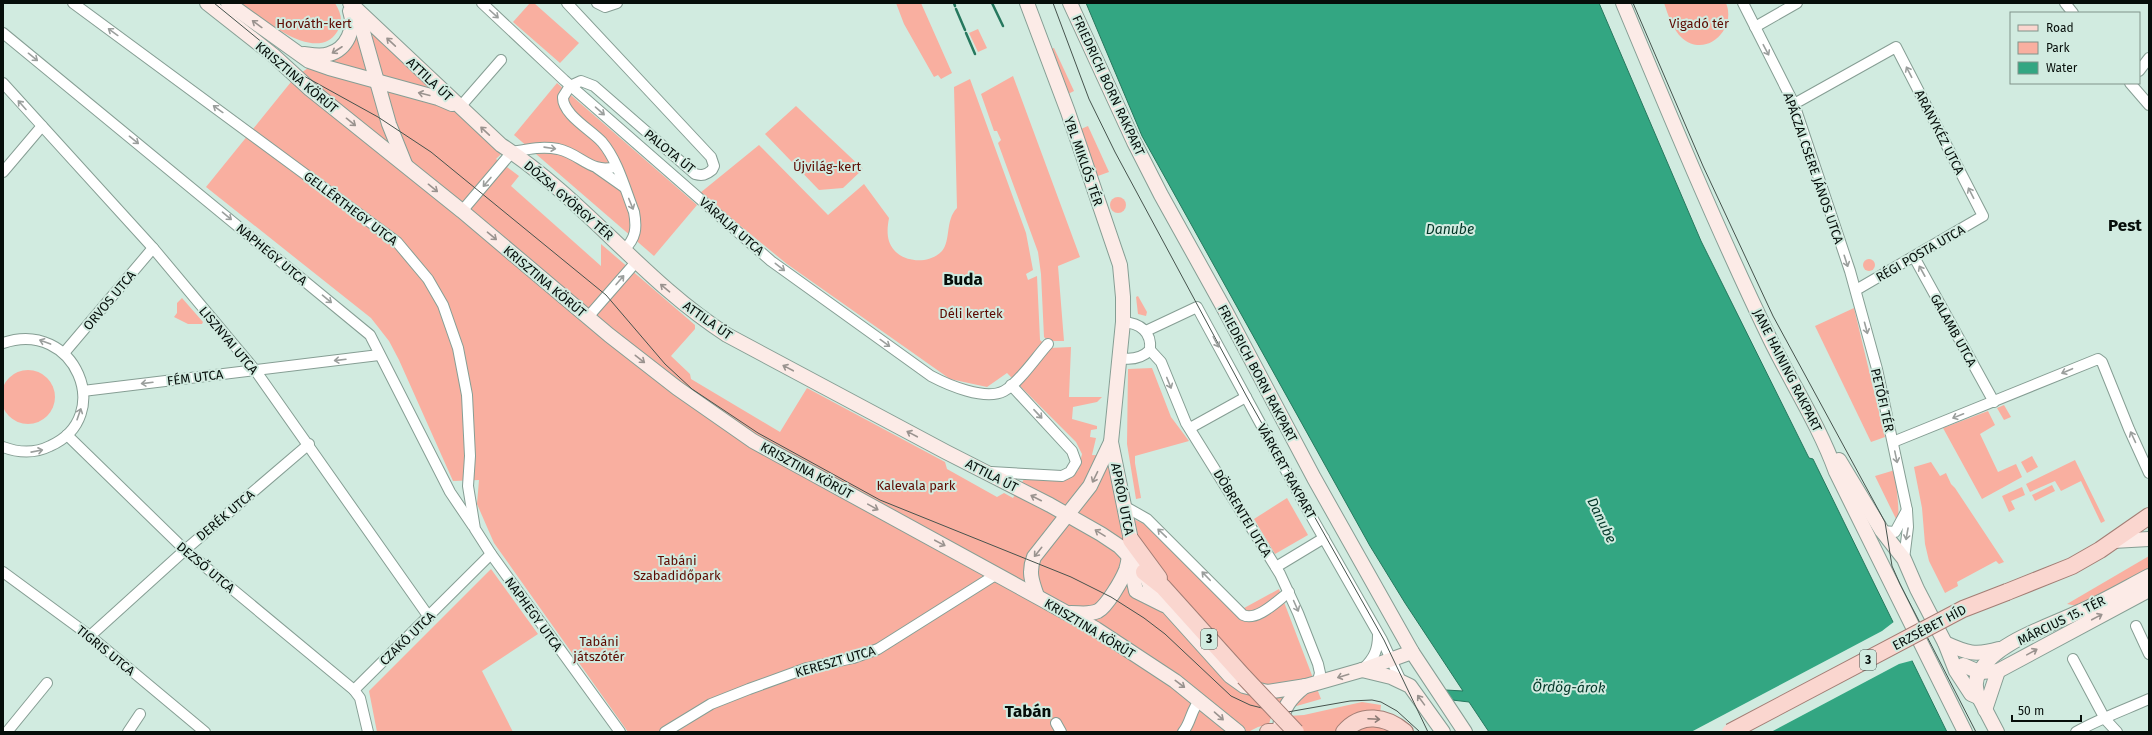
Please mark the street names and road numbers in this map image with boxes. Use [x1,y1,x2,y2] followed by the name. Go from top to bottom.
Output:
[1069,13,1148,158] street label: FRIEDRICH BORN RAKPART
[252,38,342,116] street label: KRISZTINA KÖRÚT
[404,55,456,104] street label: ATTILA ÚT
[1912,87,1968,178] street label: ARANYKÉZ UTCA
[1781,91,1847,246] street label: APÁCZAI CSERE JÁNOS UTCA
[1061,114,1106,208] street label: YBL MIKLÓS TÉR
[641,126,698,177] street label: PALOTA ÚT
[521,157,617,243] street label: DÓZSA GYÖRGY TÉR
[301,168,401,249] street label: GELLÉRTHEGY UTCA
[696,194,767,259] street label: VÁRALJA UTCA
[233,220,310,289] street label: NAPHEGY UTCA
[1873,222,1968,285] street label: RÉGI POSTA UTCA
[500,242,590,320] street label: KRISZTINA KÖRÚT
[80,267,139,333] street label: ORVOS UTCA
[1927,291,1980,370] street label: GALAMB UTCA
[680,298,735,343] street label: ATTILA ÚT
[1215,302,1300,445] street label: FRIEDRICH BORN RAKPART
[196,303,262,378] street label: LISZNYAI UTCA
[1750,306,1825,434] street label: JANE HAINING RAKPART
[166,367,225,388] street label: FÉM UTCA
[1868,367,1898,434] street label: PETŐFI TÉR
[1254,421,1319,522] street label: VÁRKERT RAKPART
[758,438,856,502] street label: KRISZTINA KÖRÚT
[963,456,1021,495] street label: ATTILA ÚT
[1108,462,1137,537] street label: APRÓD UTCA
[1211,466,1276,560] street label: DÖBRENTEI UTCA
[193,487,258,544] street label: DERÉK UTCA
[174,538,239,596] street label: DEZSŐ UTCA
[502,574,566,655] street label: NAPHEGY UTCA
[2015,593,2108,648] street label: MÁRCIUS 15. TÉR
[1042,595,1138,661] street label: KRISZTINA KÖRÚT
[1890,602,1969,653] street label: ERZSÉBET HÍD
[377,608,438,668] street label: CZAKÓ UTCA
[74,622,138,679] street label: TIGRIS UTCA
[1201,629,1217,649] road number: 3
[793,643,877,680] street label: KERESZT UTCA
[1860,650,1876,670] road number: 3

